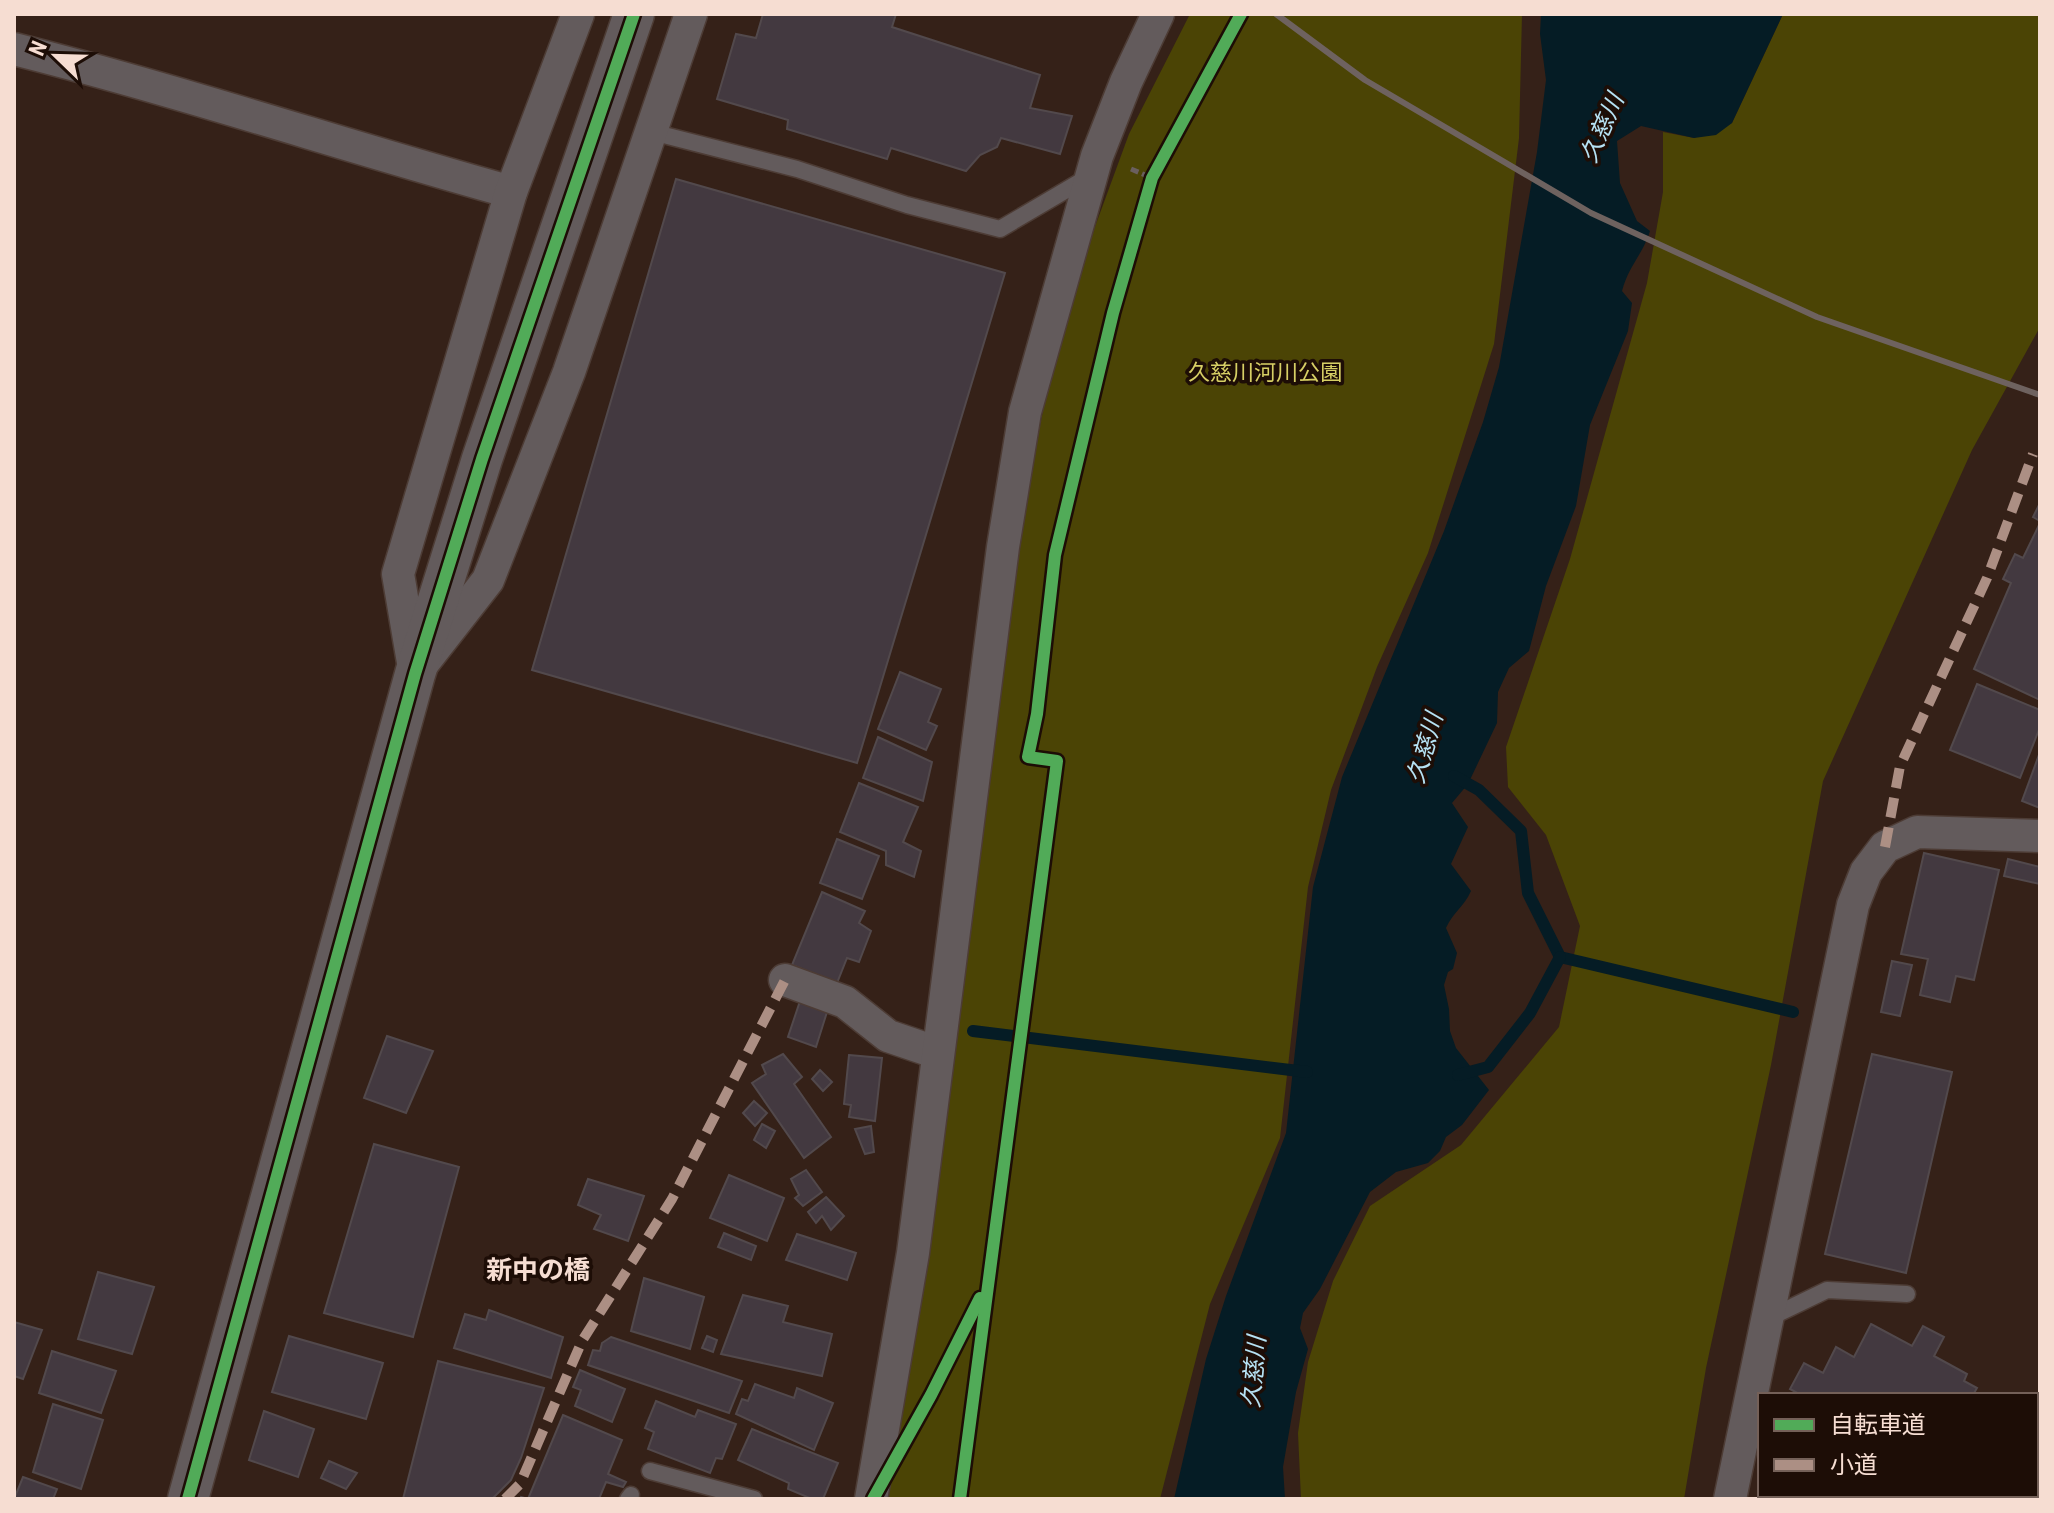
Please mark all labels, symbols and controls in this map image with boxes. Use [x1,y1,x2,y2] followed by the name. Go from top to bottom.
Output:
[16,16,96,96] north arrow
[24,37,52,59] text: N
[1575,87,1631,167] water label: 久慈川
[1188,360,1342,385] park label: 久慈川河川公園
[1402,707,1449,786] water label: 久慈川
[486,1255,590,1285] district label: 新中の橋
[1237,1332,1271,1409] water label: 久慈川
[1758,1393,2038,1497] legend
[1830,1411,1926,1439] text: 自転車道
[1830,1451,1878,1479] text: 小道

